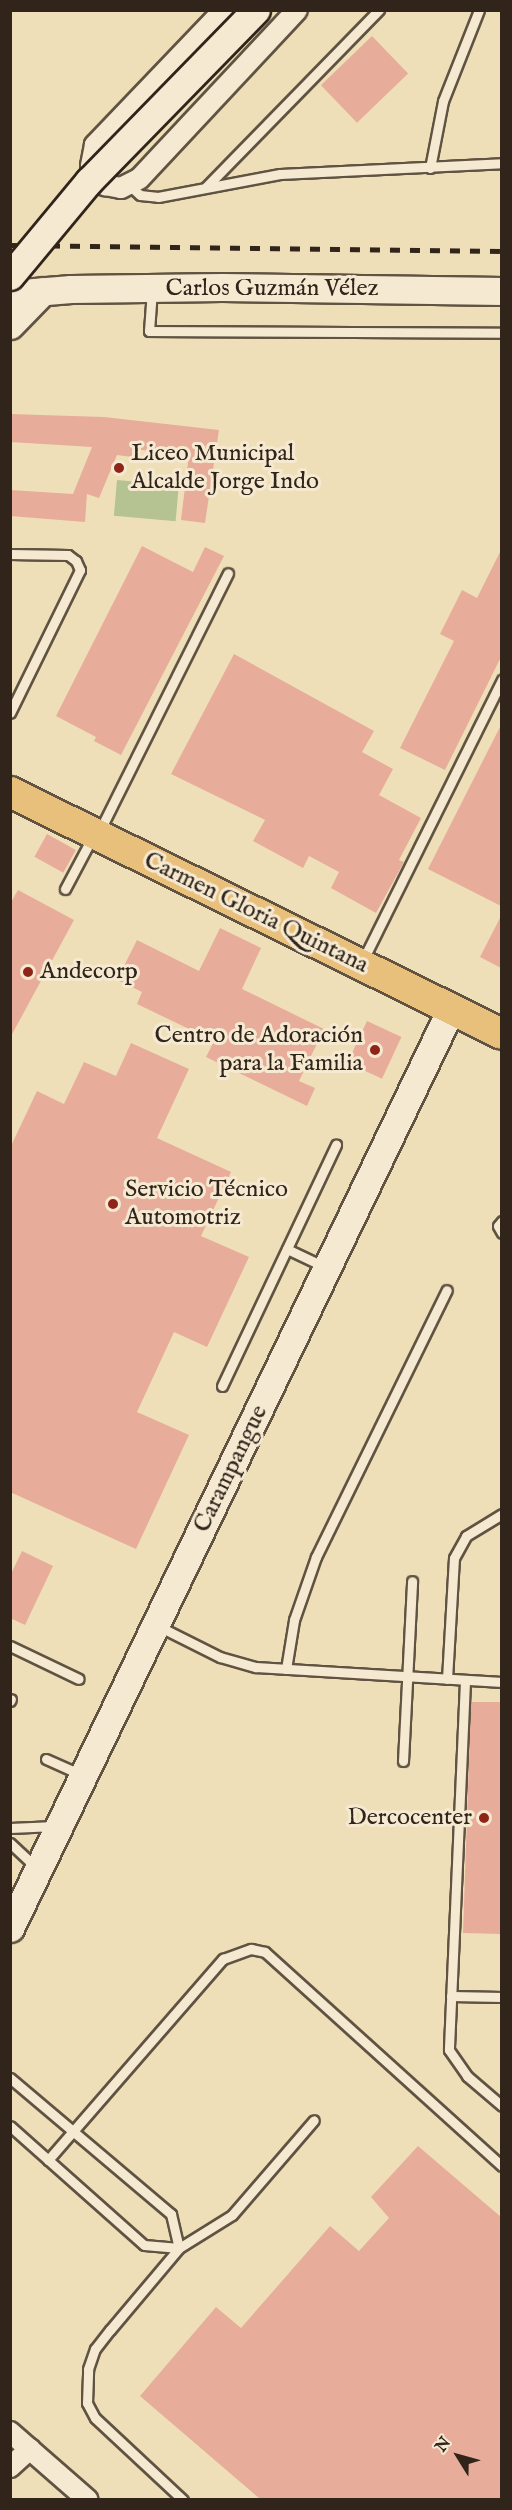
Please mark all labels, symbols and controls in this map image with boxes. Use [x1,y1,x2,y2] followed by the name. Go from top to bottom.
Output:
[165,275,379,303] street label: Carlos Guzmán Vélez
[131,440,319,496] place label: Liceo Municipal Alcalde Jorge Indo
[112,461,126,475] marker: Liceo Municipal Alcalde Jorge Indo
[139,846,373,980] street label: Carmen Gloria Quintana
[40,958,138,986] place label: Andecorp
[21,965,35,979] marker: Andecorp
[155,1022,363,1078] place label: Centro de Adoración para la Familia
[368,1043,382,1057] marker: Centro de Adoración para la Familia
[125,1176,288,1232] place label: Servicio Técnico Automotriz
[106,1197,120,1211] marker: Servicio Técnico Automotriz
[188,1401,274,1537] street label: Carampangue
[348,1804,472,1832] place label: Dercocenter
[477,1811,491,1825] marker: Dercocenter
[428,2426,488,2486] north arrow
[431,2434,456,2457] text: N

